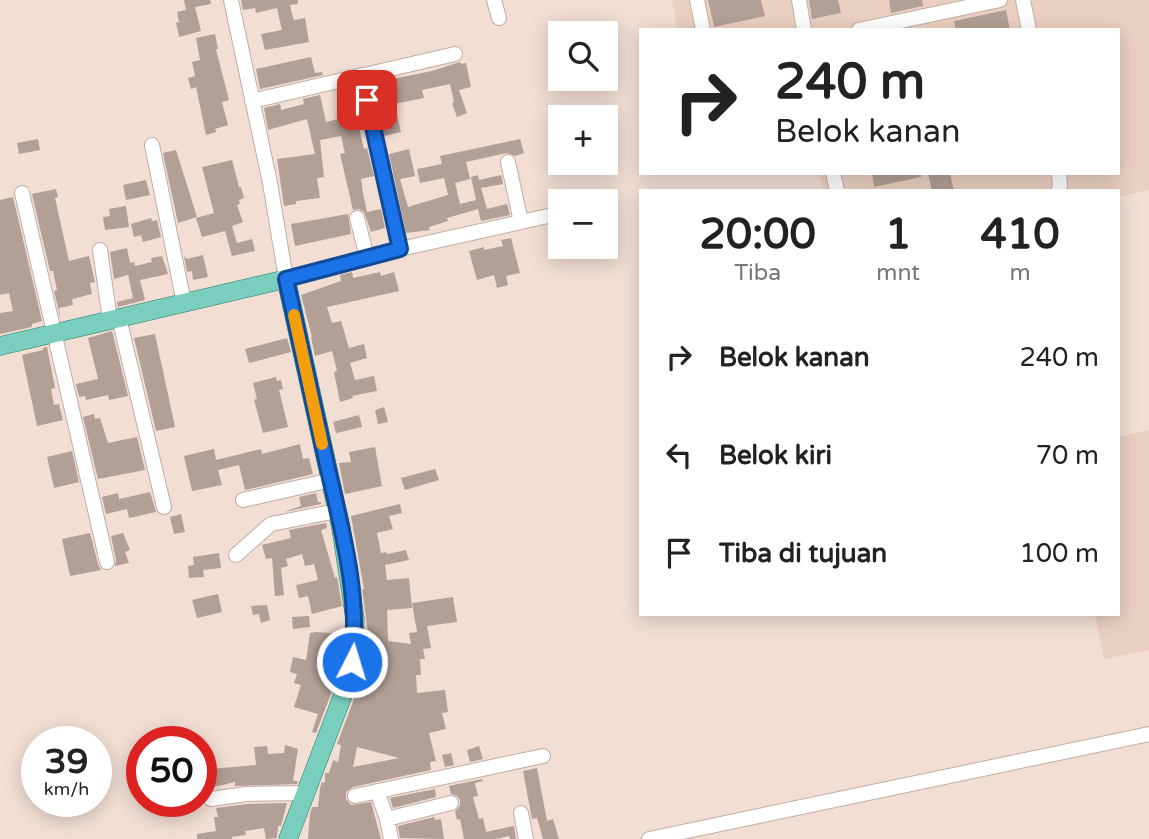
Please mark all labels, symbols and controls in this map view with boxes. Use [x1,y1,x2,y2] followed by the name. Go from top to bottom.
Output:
[548,21,618,259] map controls
[548,21,618,91] button: search
[775,53,925,112] text: 240 m
[660,56,751,147] icon: right
[337,70,397,130] pin
[348,81,386,119] icon: arrive
[548,105,618,175] button: +
[775,113,960,151] text: Belok kanan
[548,189,618,259] button: −
[699,209,816,260] text: 20:00
[885,209,911,260] text: 1
[980,209,1060,260] text: 410
[734,259,781,287] text: Tiba
[876,259,920,287] text: mnt
[1009,259,1031,287] text: m
[660,338,698,376] icon: right
[719,342,870,373] text: Belok kanan
[1019,342,1099,373] text: 240 m
[660,436,698,474] icon: left
[719,440,832,471] text: Belok kiri
[1036,440,1099,471] text: 70 m
[660,534,698,572] icon: arrive
[719,538,887,569] text: Tiba di tujuan
[1019,538,1099,569] text: 100 m
[315,625,389,699] position arrow
[126,726,217,817] speed limit sign: 50
[45,741,88,783] text: 39
[44,778,89,800] text: km/h

